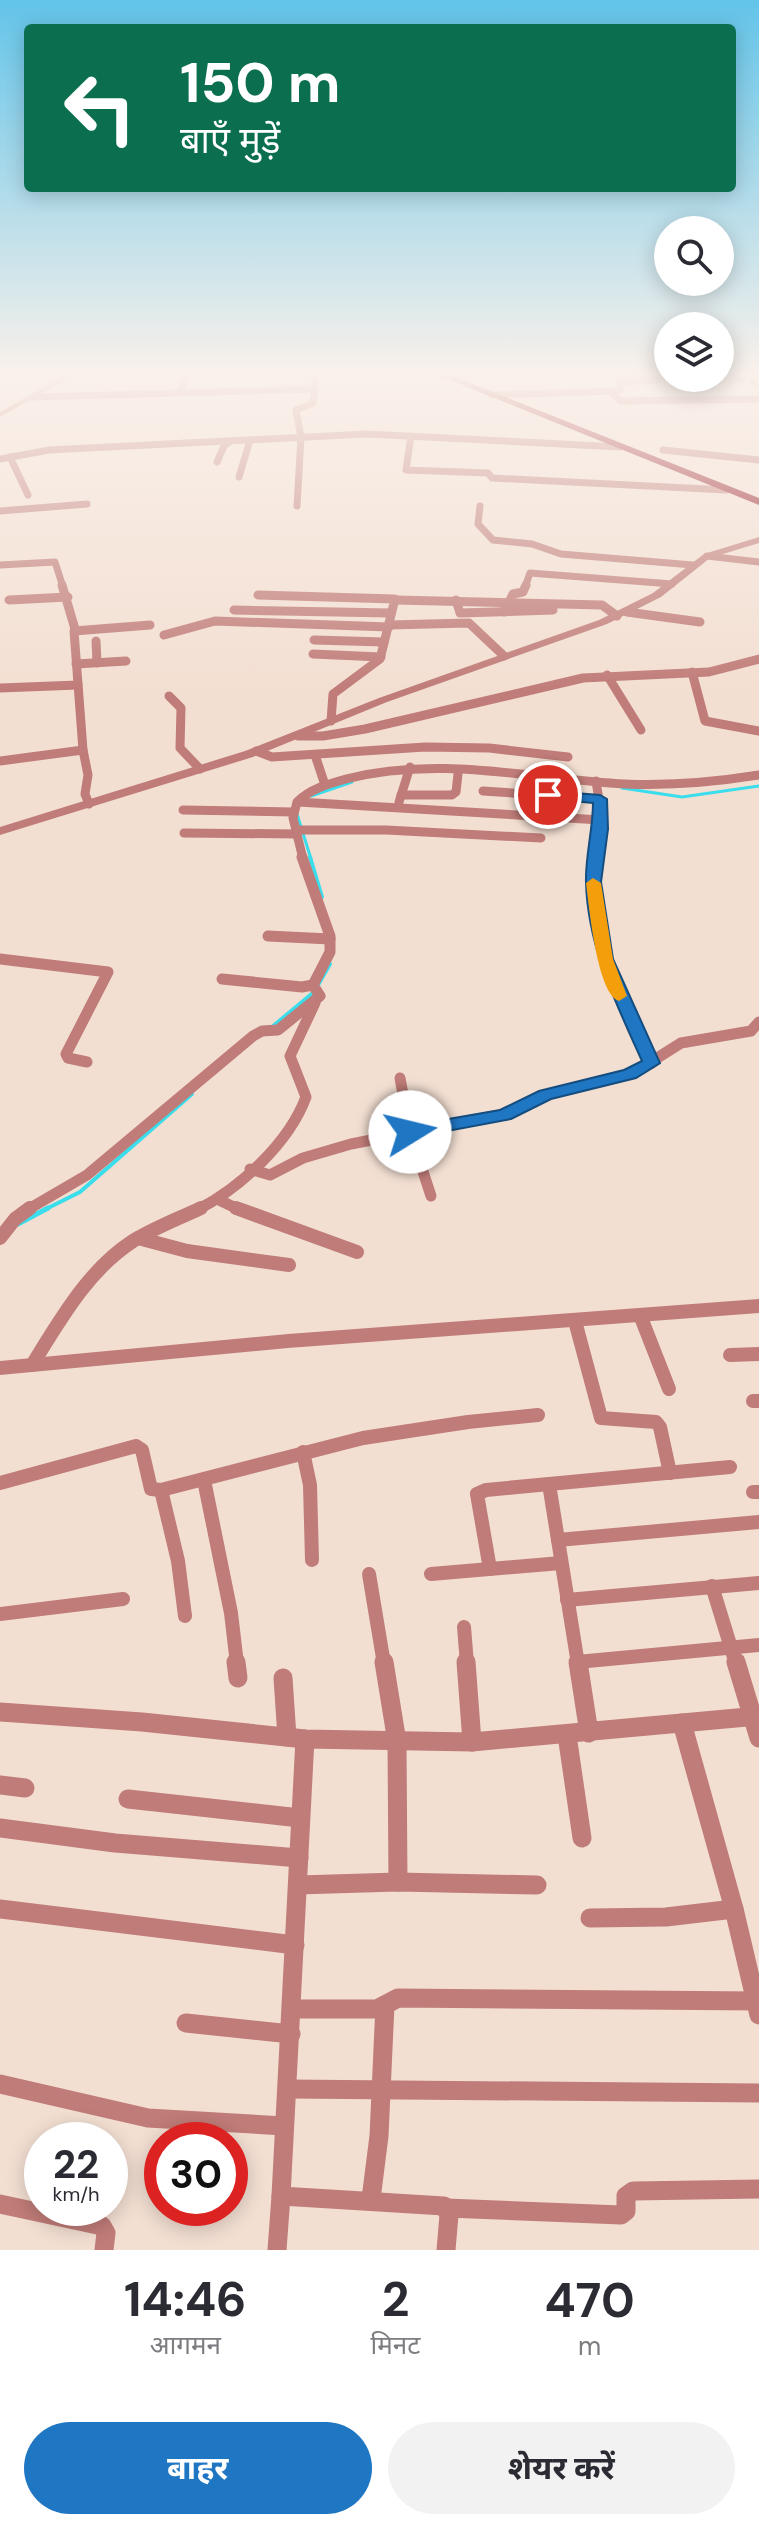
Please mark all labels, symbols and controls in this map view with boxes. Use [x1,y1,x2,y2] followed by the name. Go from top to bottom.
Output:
[180,46,341,119] text: 150 m
[48,56,152,160] icon: left
[180,117,280,164] text: बाएँ मुड़ें
[654,216,734,392] map controls
[654,216,734,296] button: search
[654,312,734,392] button: layers
[514,761,582,829] pin
[526,773,570,817] icon: arrive
[368,1090,452,1174] position arrow
[144,2122,248,2226] speed limit sign: 30
[53,2138,99,2190] text: 22
[52,2181,100,2207] text: km/h
[124,2268,247,2331] text: 14:46
[382,2268,409,2331] text: 2
[544,2269,635,2332] text: 470
[150,2328,221,2362] text: आगमन
[371,2328,420,2362] text: मिनट
[578,2329,601,2363] text: m
[24,2422,372,2514] button: बाहर
[388,2422,735,2514] button: शेयर करें

